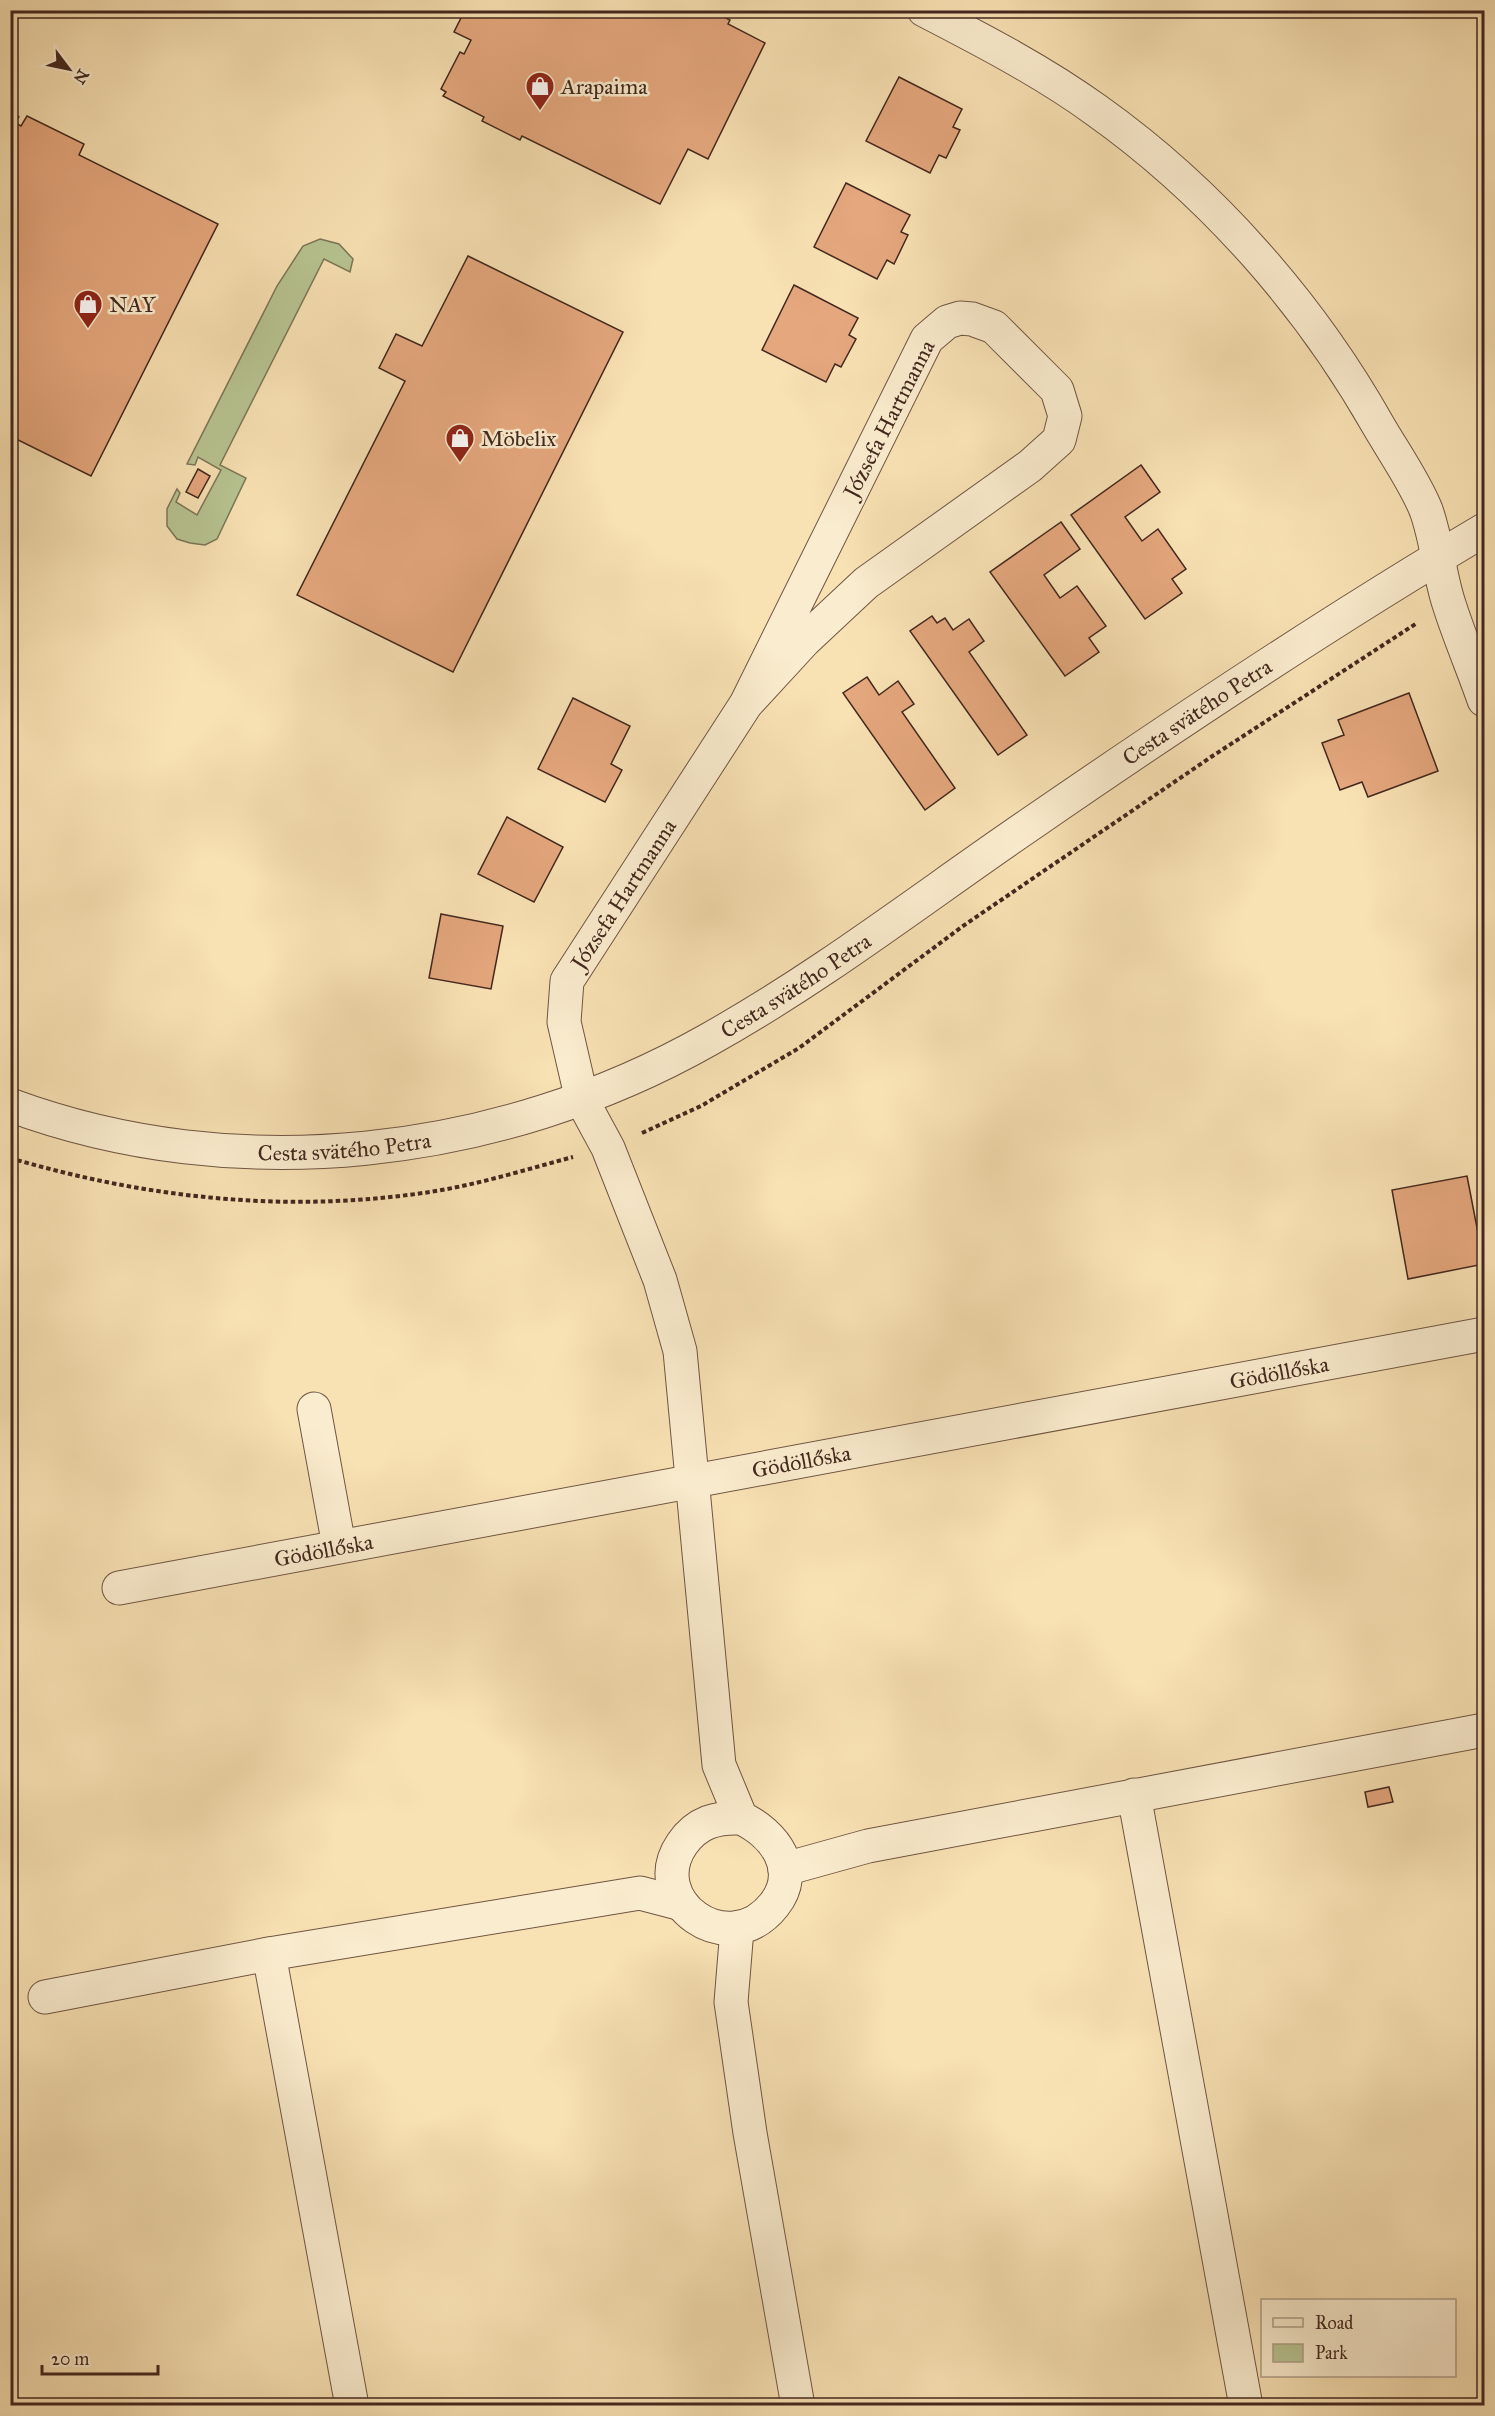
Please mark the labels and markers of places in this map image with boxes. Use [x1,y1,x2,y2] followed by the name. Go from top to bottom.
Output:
[524,70,556,112] shop icon: Arapaima
[560,73,648,100] place label: Arapaima
[72,288,104,330] shop icon: NAY
[109,291,157,318] place label: NAY
[444,422,476,464] shop icon: Möbelix
[481,425,557,452] place label: Möbelix

